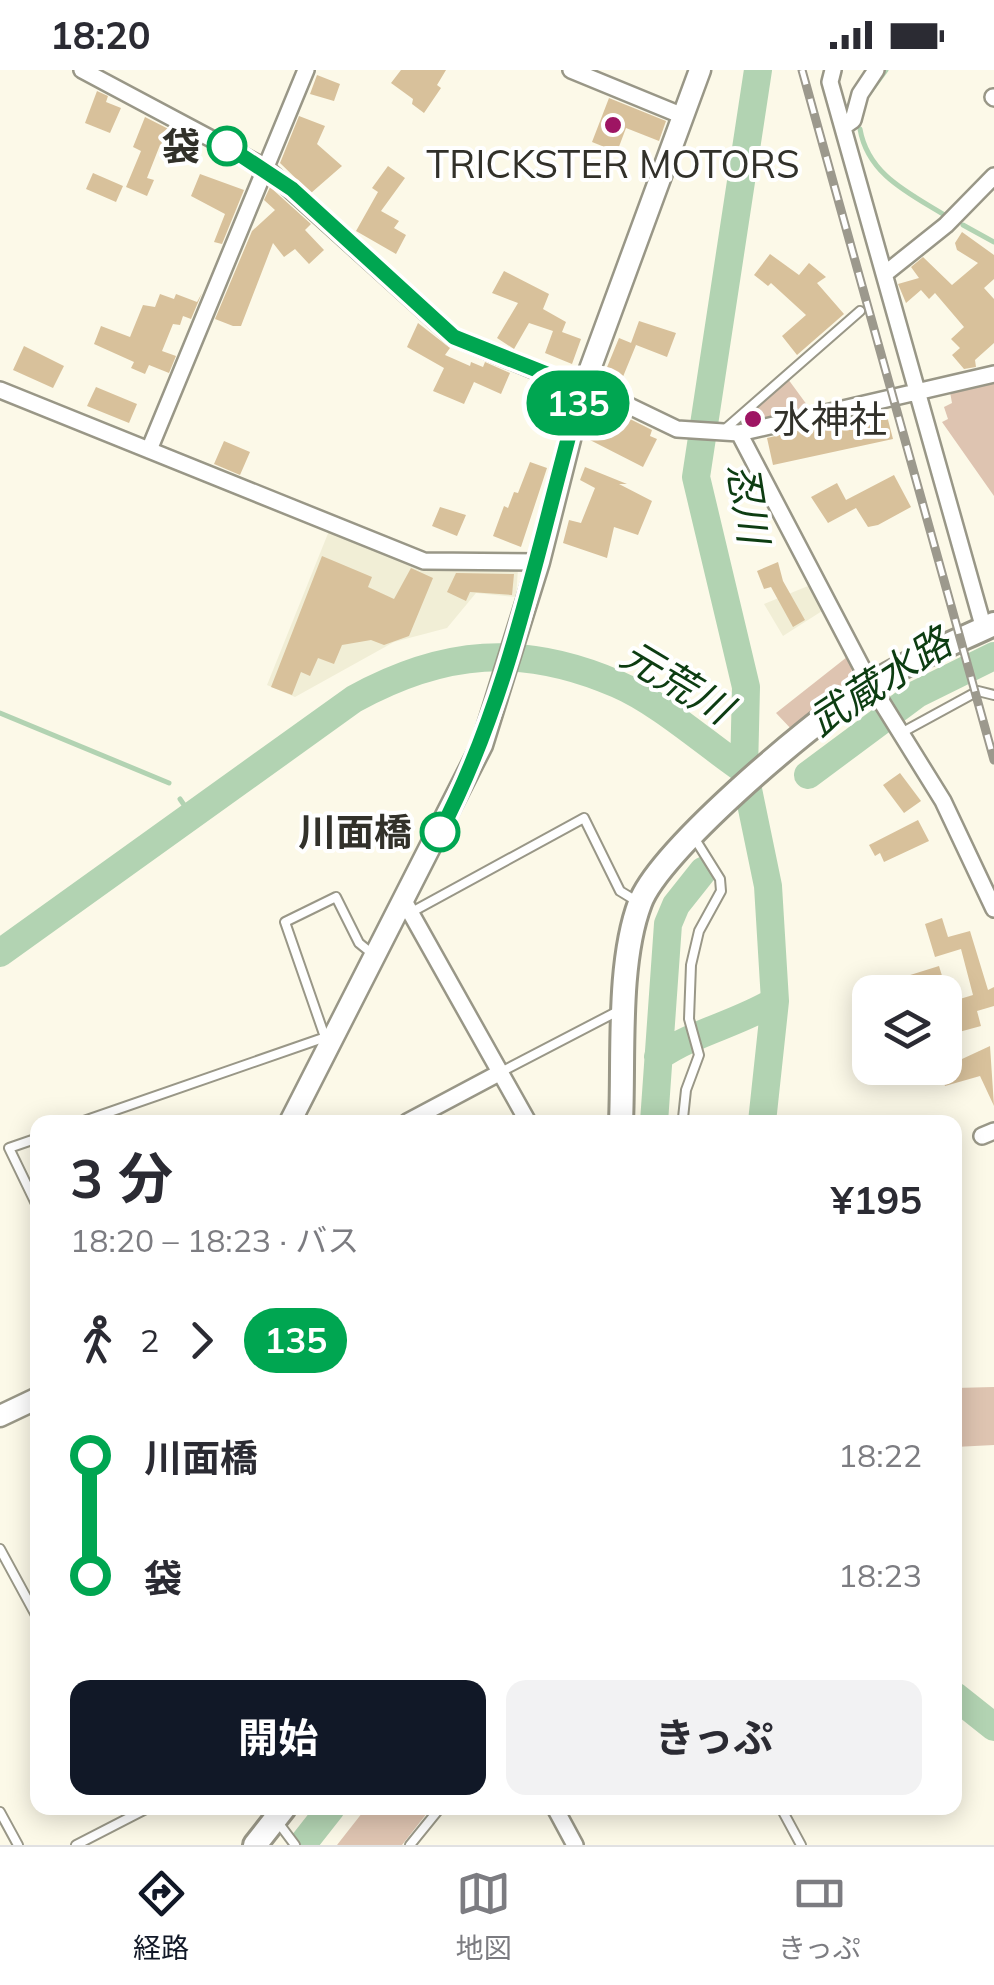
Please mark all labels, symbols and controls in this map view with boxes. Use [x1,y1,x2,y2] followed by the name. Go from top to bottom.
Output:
[50,11,151,59] text: 18:20
[602,114,624,136] marker: TRICKSTER MOTORS
[162,122,200,170] place label: 袋
[208,127,246,165] marker: 袋
[426,140,800,188] place label: TRICKSTER MOTORS
[520,370,636,436] line badge: 135
[546,381,610,425] text: 135
[773,395,887,443] place label: 水神社
[742,408,764,430] marker: 水神社
[718,460,781,550] water label: 忍川
[798,615,962,746] water label: 武蔵水路
[613,629,745,735] water label: 元荒川
[298,808,412,856] place label: 川面橋
[421,813,459,851] marker: 川面橋
[852,975,962,1085] map controls
[852,975,962,1085] button: layers
[70,1143,173,1212] text: 3 分
[831,1176,922,1224] text: ¥195
[70,1220,359,1260] text: 18:20 – 18:23 · バス
[70,1313,125,1368] icon: walk
[174,1313,229,1368] icon: forward
[264,1318,327,1362] text: 135
[140,1320,159,1360] text: 2
[144,1434,258,1482] text: 川面橋
[838,1435,922,1475] text: 18:22
[144,1554,182,1602] text: 袋
[838,1555,922,1595] text: 18:23
[70,1680,486,1795] button: 開始
[506,1680,922,1795] button: きっぷ
[133,1866,189,1966] tab: 経路
[456,1866,512,1966] tab: 地図
[778,1866,861,1966] tab: きっぷ

